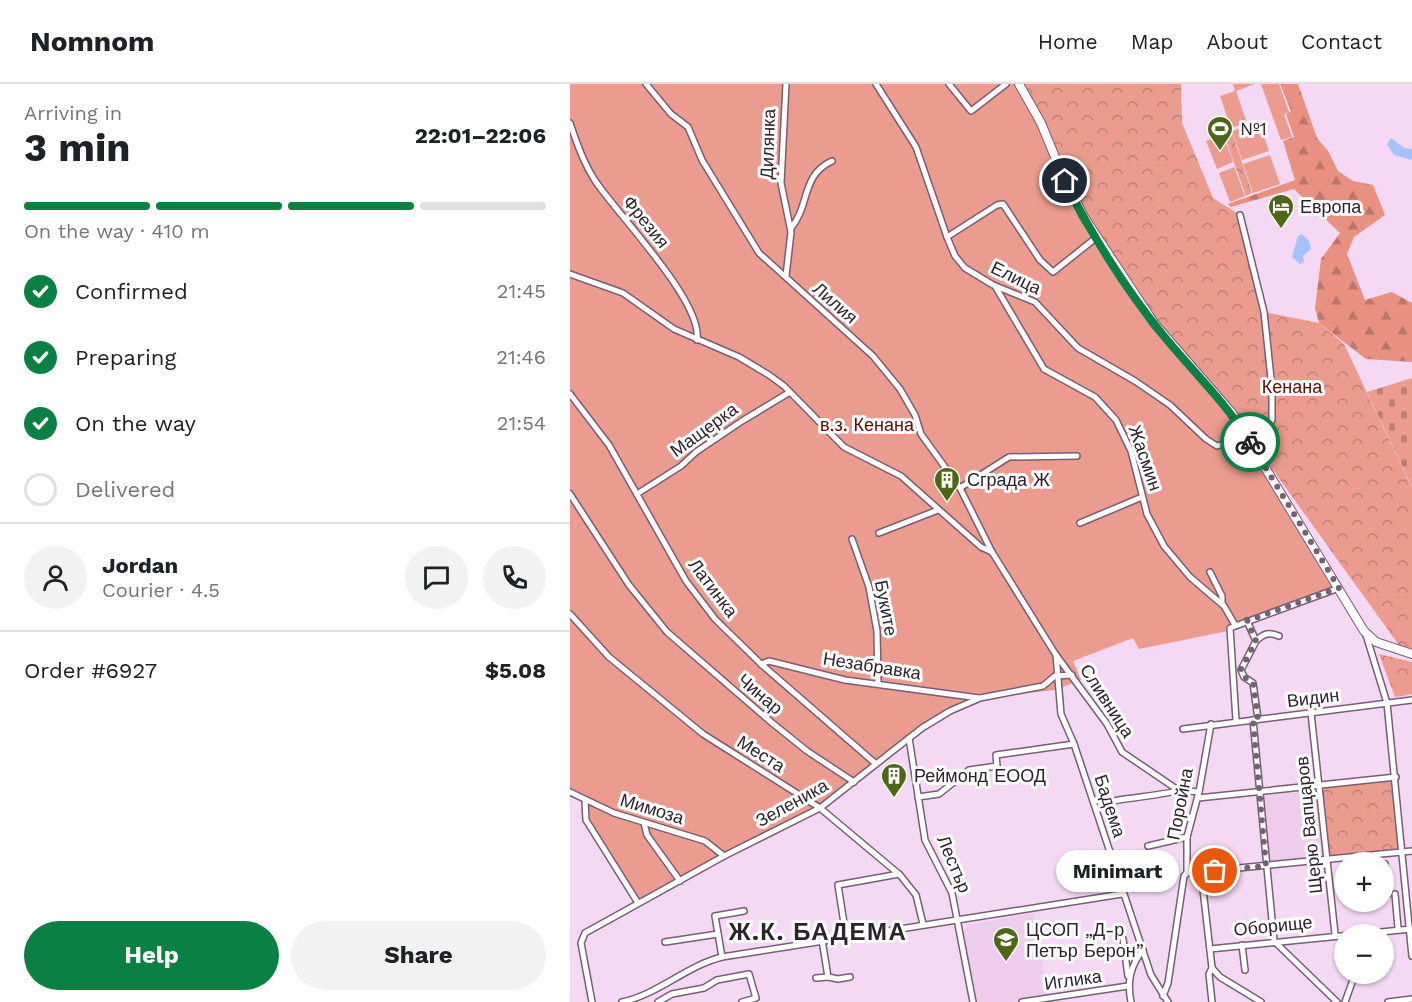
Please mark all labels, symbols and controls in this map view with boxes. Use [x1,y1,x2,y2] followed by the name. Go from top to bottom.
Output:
[30,25,154,58] text: Nomnom
[1038,29,1098,54] text: Home
[1131,29,1174,54] text: Map
[1207,29,1268,54] text: About
[1301,29,1382,54] text: Contact
[24,101,122,125] text: Arriving in
[756,107,779,180] street label: Дилянка
[1205,114,1235,152] sports icon: №1
[1240,118,1267,139] place label: №1
[415,123,546,148] text: 22:01–22:06
[24,125,131,170] text: 3 min
[1039,155,1090,206] pin
[1048,164,1081,197] icon: home
[619,191,674,252] street label: Фрезия
[1266,192,1296,230] hotel icon: Европа
[1300,196,1362,217] place label: Европа
[24,219,210,243] text: On the way · 410 m
[988,257,1045,299] street label: Елица
[24,275,57,308] icon: check
[809,278,862,328] street label: Лилия
[75,279,188,304] text: Confirmed
[497,279,546,303] text: 21:45
[24,341,57,374] icon: check
[75,345,176,370] text: Preparing
[496,345,546,369] text: 21:46
[1262,376,1323,397] park label: Кенана
[666,398,742,461] street label: Мащерка
[24,407,57,440] icon: check
[75,411,196,436] text: On the way
[497,411,546,435] text: 21:54
[1220,412,1280,472] courier
[820,414,915,435] park label: в.з. Кенана
[1124,422,1167,493] street label: Жасмин
[1234,426,1267,459] icon: bike
[932,465,962,503] building icon: Сграда Ж
[967,469,1050,490] place label: Сграда Ж
[75,477,175,502] text: Delivered
[24,546,87,609] button: person
[405,546,468,609] button: chat
[483,546,546,609] button: phone
[102,553,178,578] text: Jordan
[685,554,743,622] street label: Латинка
[102,578,220,602] text: Courier · 4.5
[871,578,902,638] street label: Буките
[822,647,924,684] street label: Незабравка
[24,658,157,683] text: Order #6927
[485,658,546,683] text: $5.08
[1076,660,1139,742] street label: Сливница
[734,669,787,718] street label: Чинар
[1286,684,1340,711] street label: Видин
[734,731,790,777] street label: Места
[1291,755,1326,895] street label: Щерю Вапцаров
[879,761,909,799] building icon: Реймонд ЕООД
[914,765,1046,786] place label: Реймонд ЕООД
[1162,765,1197,842] street label: Поройна
[1090,772,1131,841] street label: Бадема
[752,774,832,831] street label: Зеленика
[618,789,687,828] street label: Мимоза
[933,832,976,896] street label: Лестър
[1189,845,1240,896] pin
[1056,850,1179,892] callout: Minimart
[1334,852,1394,984] map controls
[1334,852,1394,912] button: +
[1198,854,1231,887] icon: bag
[1073,859,1162,883] text: Minimart
[1233,911,1313,940] street label: Оборище
[728,918,907,946] district label: Ж.К. БАДЕМА
[1026,919,1144,961] place label: ЦСОП „Д-р Петър Берон”
[24,921,279,990] button: Help
[291,921,546,990] button: Share
[1334,924,1394,984] button: −
[991,925,1021,963] school or university icon: ЦСОП „Д-р Петър Берон”
[1043,965,1104,994] street label: Иглика

